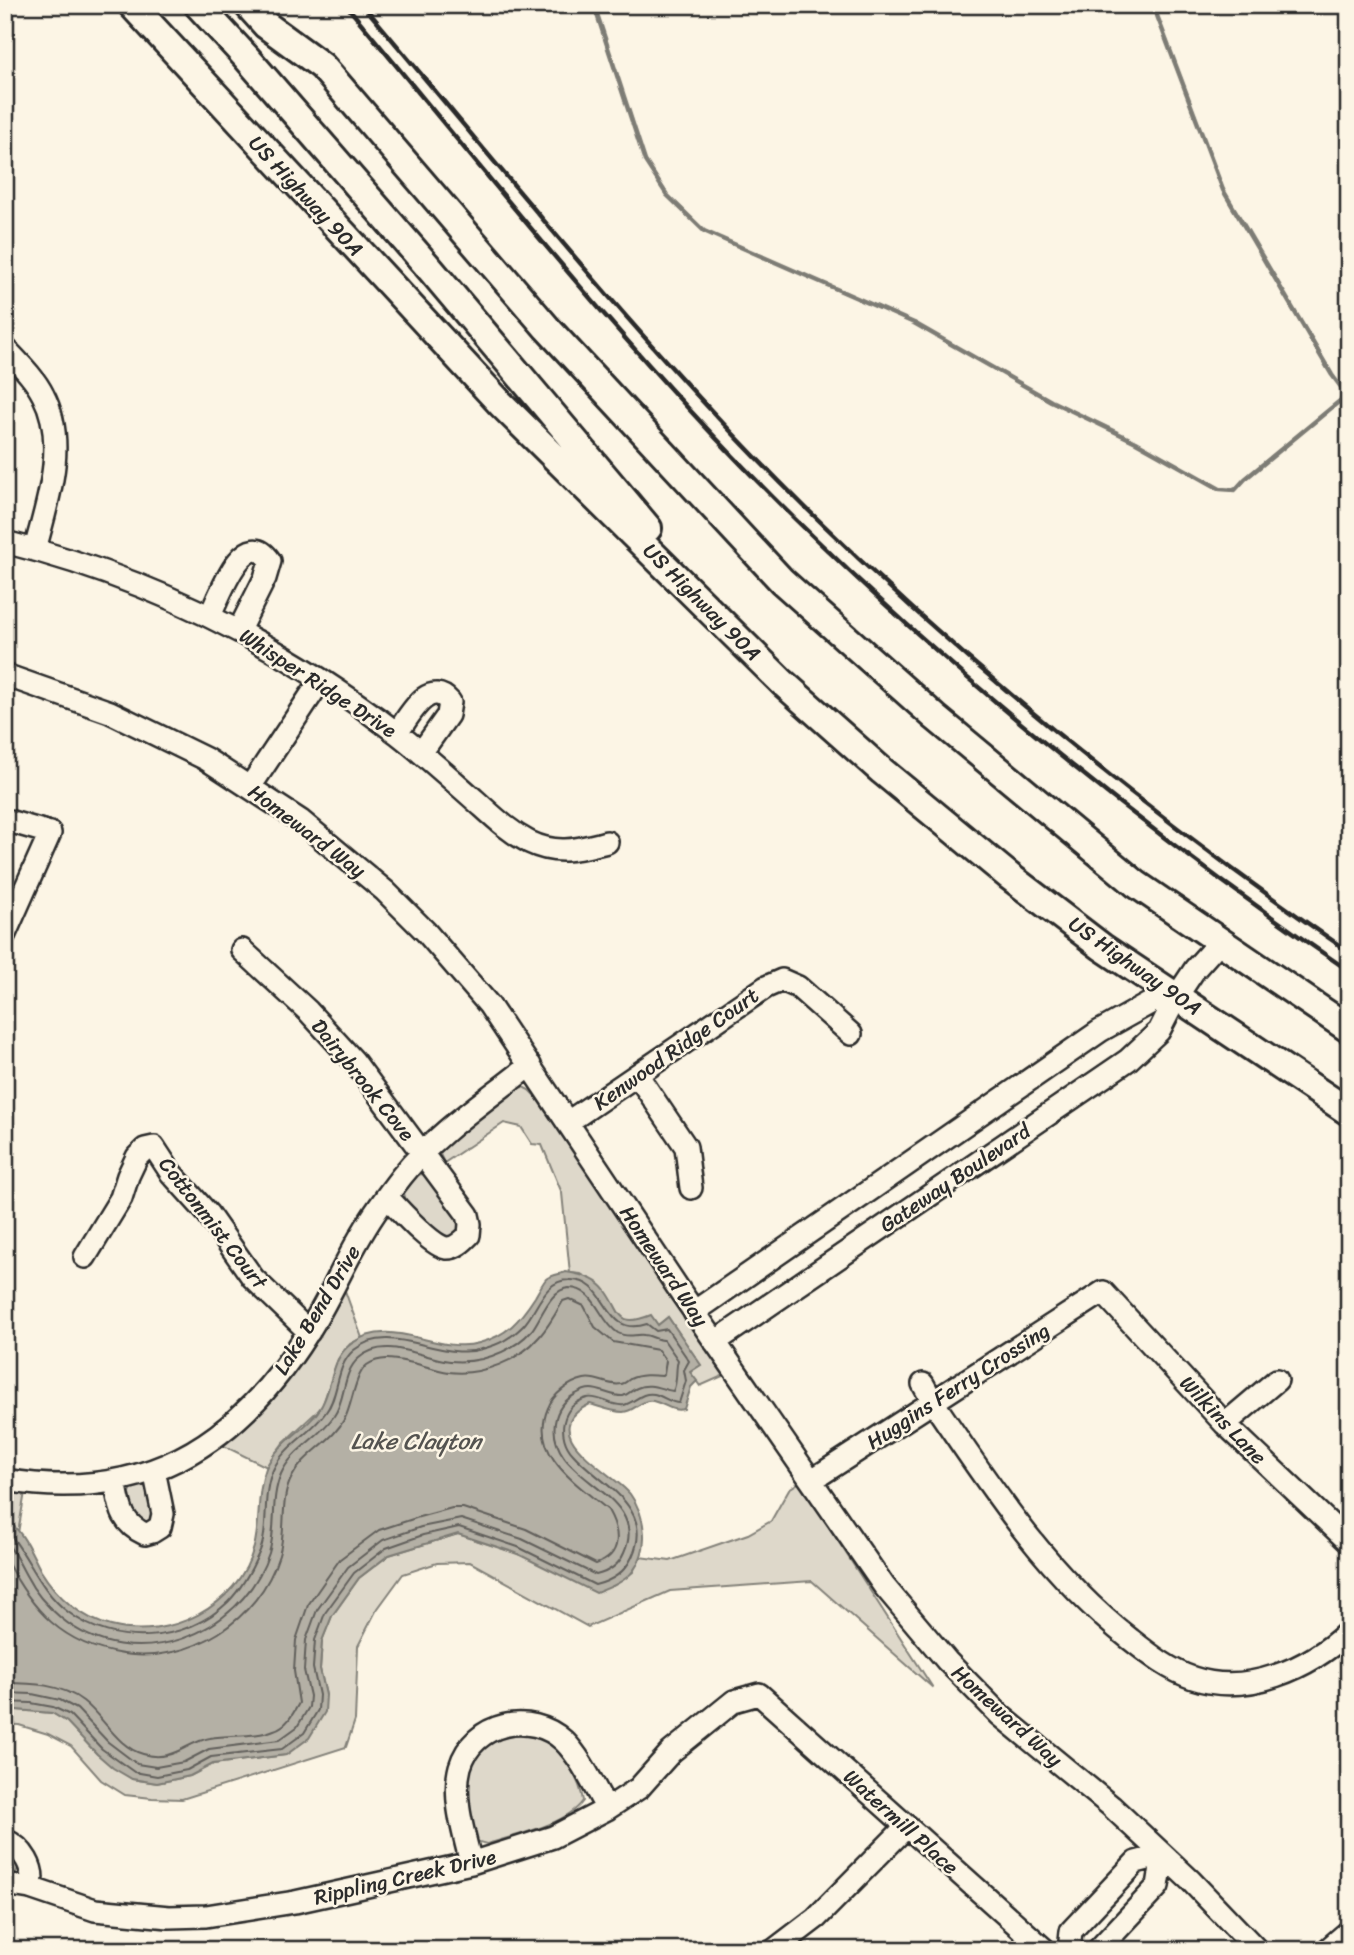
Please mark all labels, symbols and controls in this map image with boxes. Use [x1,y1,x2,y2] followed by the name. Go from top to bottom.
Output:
[239,126,373,266] street label: US Highway 90A
[633,533,771,671] street label: US Highway 90A
[231,618,405,748] street label: Whisper Ridge Drive
[240,774,375,888] street label: Homeward Way
[1060,906,1210,1026] street label: US Highway 90A
[585,977,767,1121] street label: Kenwood Ridge Court
[301,1010,425,1150] street label: Dairybrook Cove
[871,1112,1040,1243] street label: Gateway Boulevard
[149,1148,278,1299] street label: Cottonmist Court
[609,1197,719,1335] street label: Homeward Way
[263,1237,371,1383] street label: Lake Bend Drive
[858,1312,1058,1460] street label: Huggins Ferry Crossing
[1170,1366,1276,1474] street label: Wilkins Lane
[351,1421,484,1462] water label: Lake Clayton
[942,1655,1072,1777] street label: Homeward Way
[834,1759,968,1885] street label: Watermill Place
[310,1838,500,1916] street label: Rippling Creek Drive

